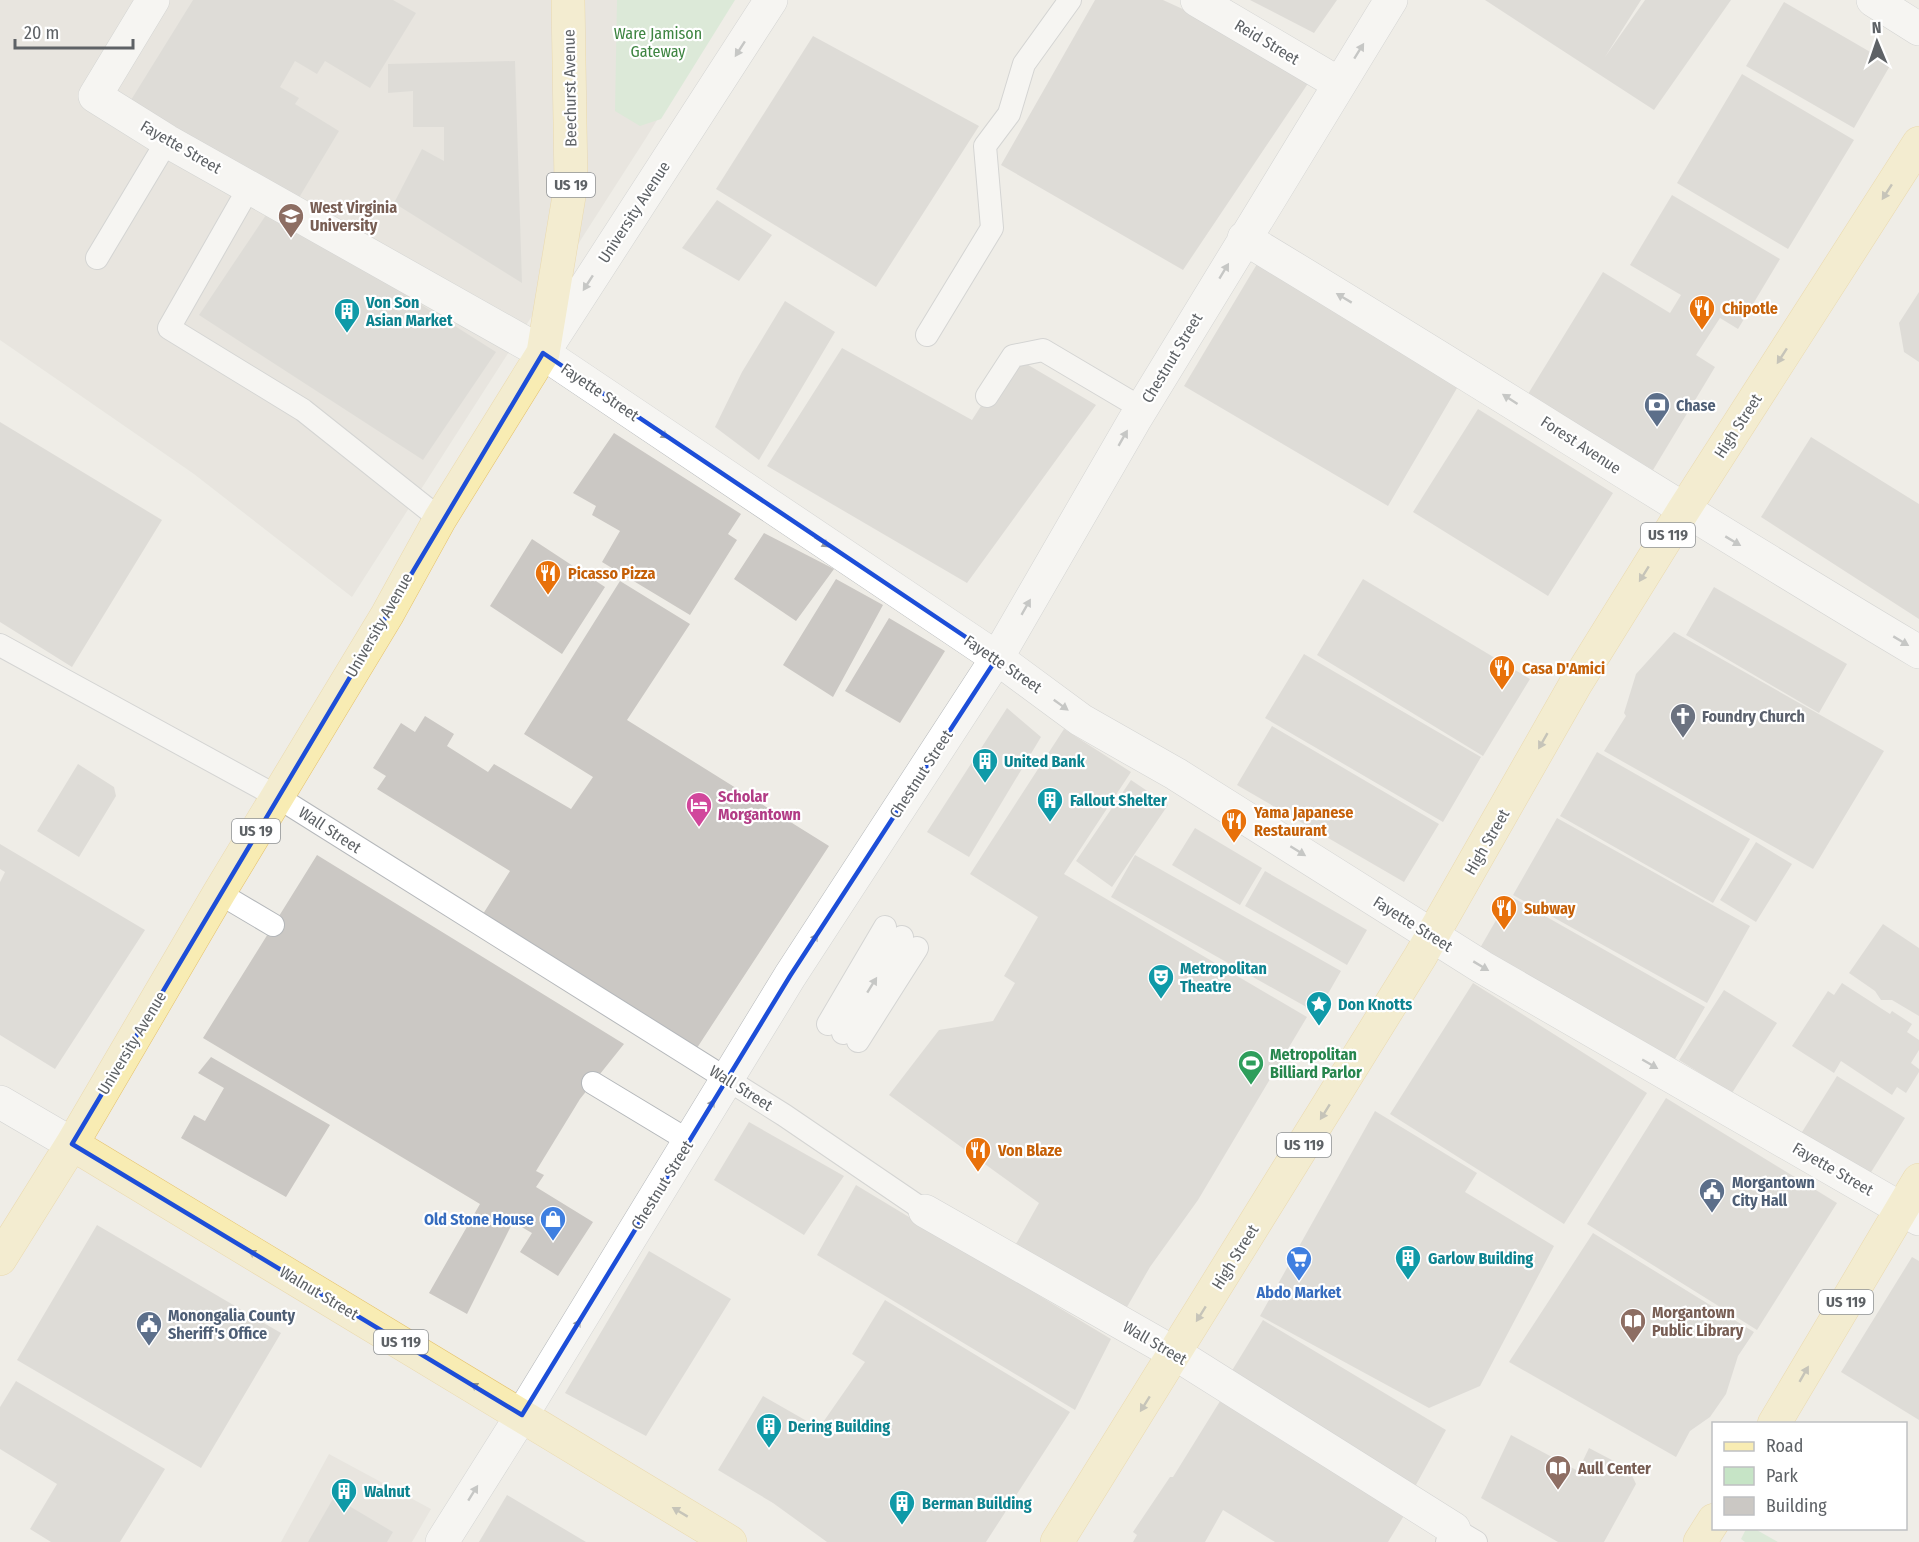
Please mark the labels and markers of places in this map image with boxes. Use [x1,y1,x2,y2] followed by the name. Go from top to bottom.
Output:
[310,198,397,235] place label: West Virginia University
[276,201,306,239] school or university icon: West Virginia University
[365,293,453,330] place label: Von Son Asian Market
[1687,293,1717,331] restaurant icon: Chipotle
[332,296,362,334] building icon: Von Son Asian Market
[1722,299,1778,318] place label: Chipotle
[1642,390,1672,428] bank icon: Chase
[1676,396,1716,415] place label: Chase
[533,558,563,596] restaurant icon: Picasso Pizza
[568,564,655,583] place label: Picasso Pizza
[1487,653,1517,691] restaurant icon: Casa D'Amici
[1522,659,1605,678] place label: Casa D'Amici
[1668,701,1698,739] church icon: Foundry Church
[1702,707,1805,726] place label: Foundry Church
[970,746,1000,784] building icon: United Bank
[1004,752,1086,771] place label: United Bank
[1035,785,1065,823] building icon: Fallout Shelter
[718,787,801,824] place label: Scholar Morgantown
[684,790,714,828] hotel icon: Scholar Morgantown
[1070,791,1167,810] place label: Fallout Shelter
[1253,803,1353,840] place label: Yama Japanese Restaurant
[1219,806,1249,844] restaurant icon: Yama Japanese Restaurant
[1489,893,1519,931] restaurant icon: Subway
[1524,899,1576,918] place label: Subway
[1180,959,1267,996] place label: Metropolitan Theatre
[1146,962,1176,1000] theatre icon: Metropolitan Theatre
[1304,989,1334,1027] place icon: Don Knotts
[1338,995,1412,1014] place label: Don Knotts
[1270,1045,1362,1082] place label: Metropolitan Billiard Parlor
[1236,1048,1266,1086] sports icon: Metropolitan Billiard Parlor
[963,1135,993,1173] restaurant icon: Von Blaze
[997,1141,1062,1160] place label: Von Blaze
[1732,1173,1815,1210] place label: Morgantown City Hall
[1697,1176,1727,1214] public building icon: Morgantown City Hall
[538,1204,568,1242] shop icon: Old Stone House
[424,1210,534,1229] place label: Old Stone House
[1393,1243,1423,1281] building icon: Garlow Building
[1284,1244,1314,1282] supermarket icon: Abdo Market
[1428,1249,1533,1268] place label: Garlow Building
[1256,1283,1342,1302] place label: Abdo Market
[1652,1303,1744,1340] place label: Morgantown Public Library
[168,1306,295,1343] place label: Monongalia County Sheriff's Office
[1618,1306,1648,1344] library icon: Morgantown Public Library
[134,1309,164,1347] public building icon: Monongalia County Sheriff's Office
[754,1411,784,1449] building icon: Dering Building
[788,1417,890,1436] place label: Dering Building
[1543,1453,1573,1491] library icon: Aull Center
[1577,1459,1651,1478] place label: Aull Center
[329,1476,359,1514] building icon: Walnut
[364,1482,411,1501] place label: Walnut
[887,1488,917,1526] building icon: Berman Building
[922,1494,1032,1513] place label: Berman Building

